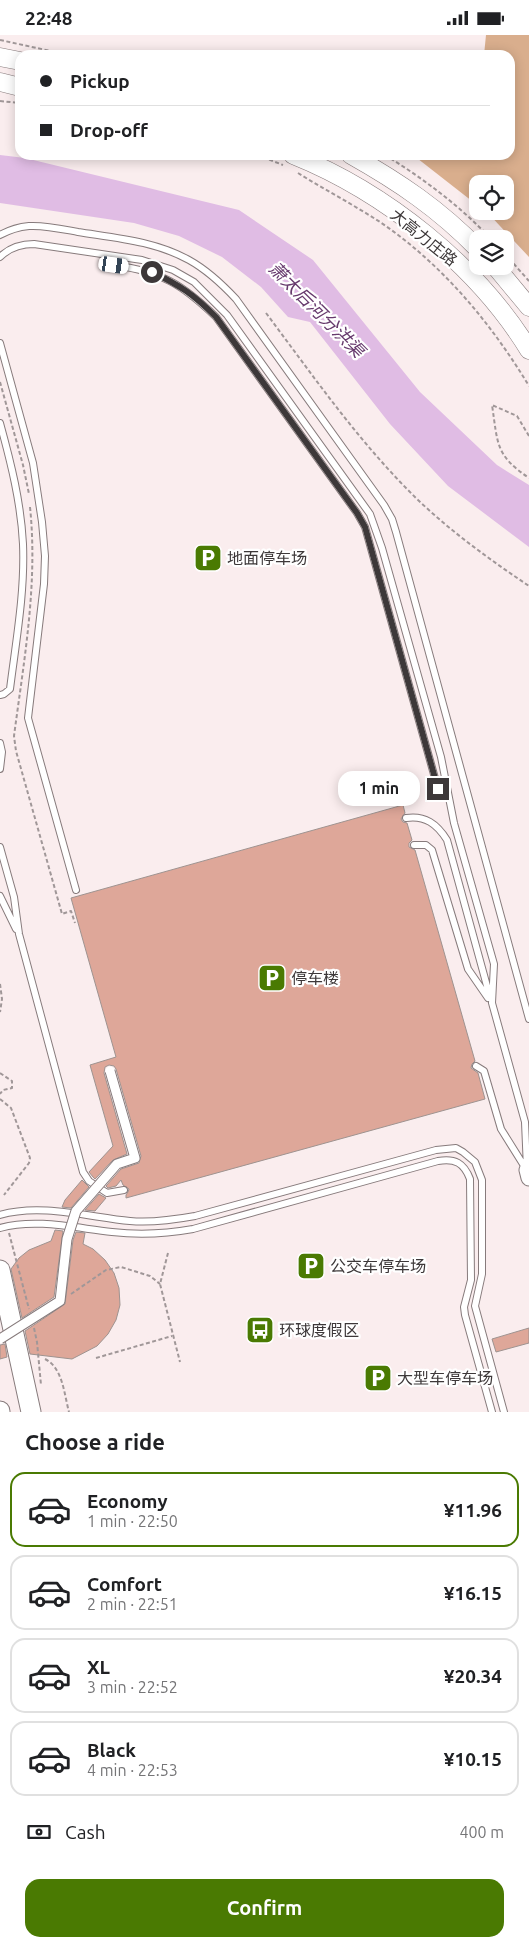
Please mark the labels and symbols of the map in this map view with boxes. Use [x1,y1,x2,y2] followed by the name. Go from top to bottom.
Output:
[387,205,461,269] street label: 大高力庄路
[98,255,129,275] car
[265,257,371,363] water label: 萧太后河分洪渠
[141,261,163,283] route start
[193,543,223,573] parking icon: 地面停车场
[227,549,307,567] place label: 地面停车场
[338,771,420,807] callout: 1 min
[427,778,449,800] route end
[257,963,287,993] parking icon: 停车楼
[291,969,339,987] place label: 停车楼
[296,1251,326,1281] parking icon: 公交车停车场
[330,1257,426,1275] place label: 公交车停车场
[245,1315,275,1345] bus stop icon: 环球度假区
[279,1321,359,1339] place label: 环球度假区
[363,1363,393,1393] parking icon: 大型车停车场
[397,1369,493,1387] place label: 大型车停车场

